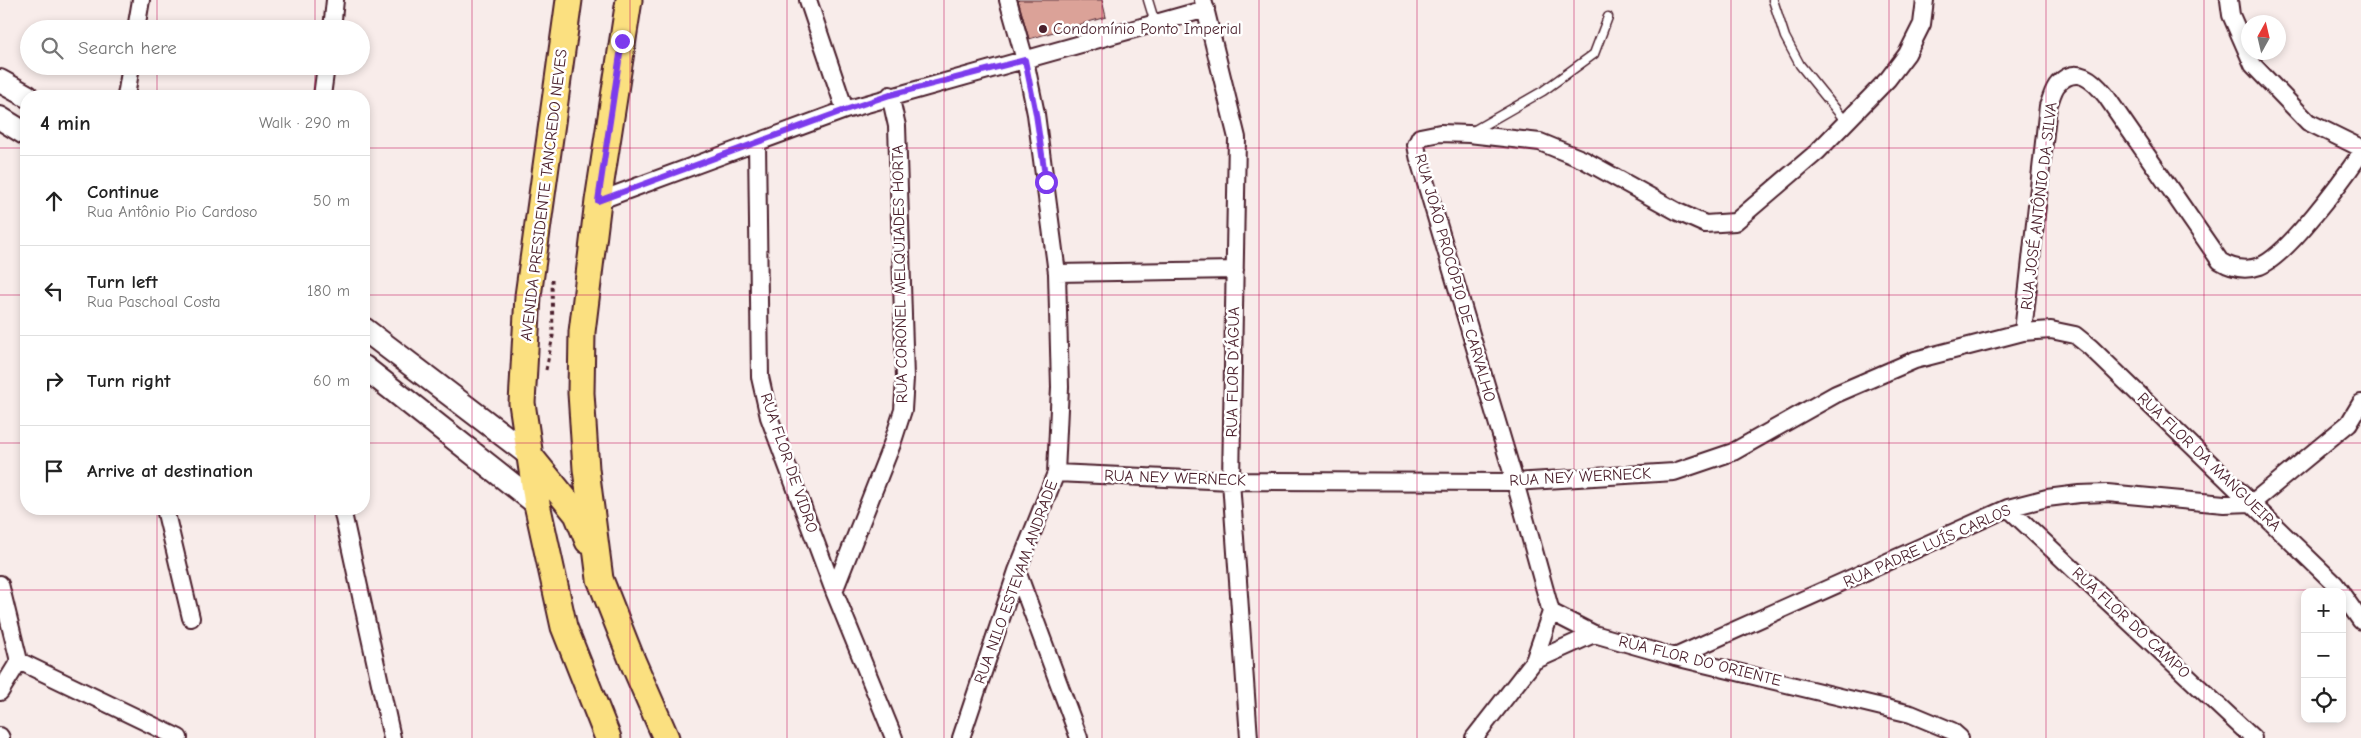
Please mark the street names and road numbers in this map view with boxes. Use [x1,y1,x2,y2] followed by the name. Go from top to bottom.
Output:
[517,48,571,342] street label: AVENIDA PRESIDENTE TANCREDO NEVES
[2016,101,2061,311] street label: RUA JOSÉ ANTÔNIO DA SILVA
[889,145,911,403] street label: RUA CORONEL MELQUIADES HORTA
[1411,152,1500,404] street label: RUA JOÃO PROCÓPIO DE CARVALHO
[1222,306,1243,438] street label: RUA FLOR D'ÁGUA
[2134,389,2284,535] street label: RUA FLOR DA MANGUEIRA
[757,391,821,535] street label: RUA FLOR DE VIDRO
[1509,464,1651,490] street label: RUA NEY WERNECK
[1104,467,1246,489] street label: RUA NEY WERNECK
[971,477,1061,686] street label: RUA NILO ESTEVAM ANDRADE
[1840,500,2014,591] street label: RUA PADRE LUÍS CARLOS
[2068,564,2194,682] street label: RUA FLOR DO CAMPO
[1617,632,1783,690] street label: RUA FLOR DO ORIENTE

